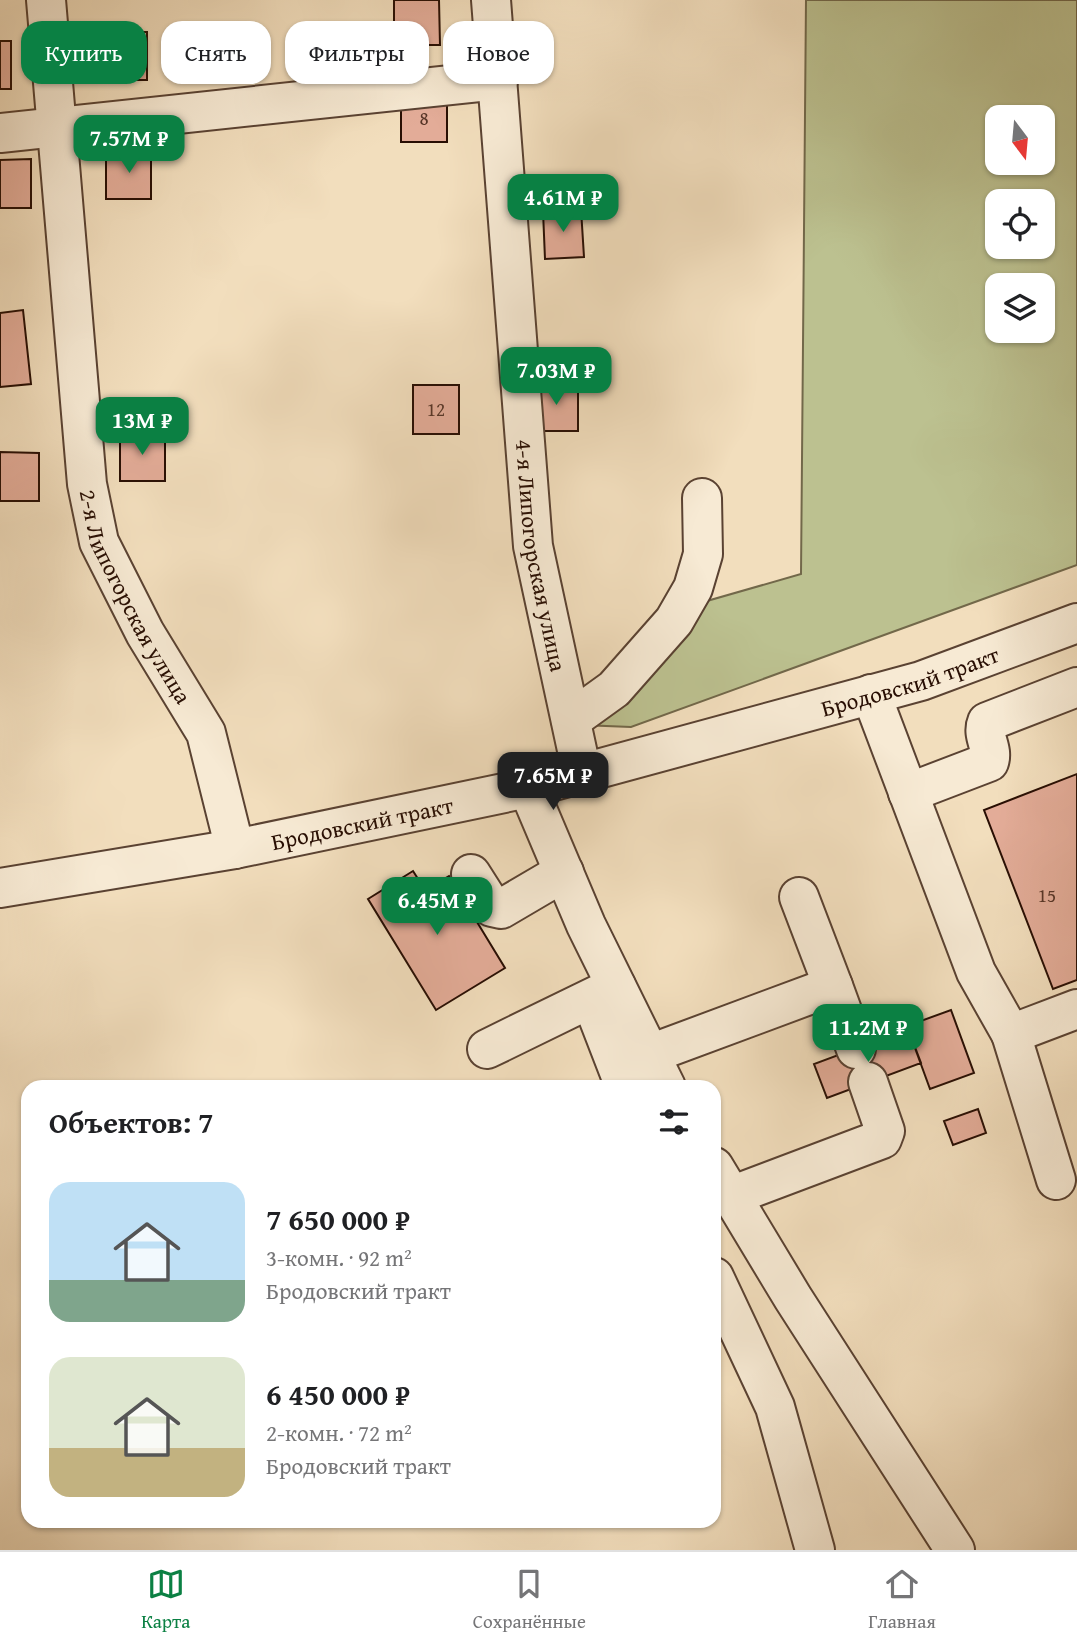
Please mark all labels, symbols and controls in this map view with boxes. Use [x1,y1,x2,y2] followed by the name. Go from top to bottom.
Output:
[21,21,147,84] chip: Купить
[161,21,271,84] chip: Снять
[285,21,429,84] chip: Фильтры
[443,21,554,84] chip: Новое
[419,104,429,132] house number: 8
[985,105,1055,175] north arrow
[985,105,1055,343] map controls
[64,116,194,175] pin: 7.57M ₽
[89,121,169,154] text: 7.57M ₽
[498,174,628,234] pin: 4.61M ₽
[523,180,603,213] text: 4.61M ₽
[985,189,1055,259] button: locate
[985,273,1055,343] button: layers
[491,348,621,407] pin: 7.03M ₽
[516,353,596,386] text: 7.03M ₽
[427,395,445,423] house number: 12
[93,398,191,457] pin: 13M ₽
[112,403,172,436] text: 13M ₽
[508,438,576,674] street label: 4-я Липогорская улица
[72,486,200,709] street label: 2-я Липогорская улица
[817,637,1003,724] street label: Бродовский тракт
[488,752,618,812] pin: 7.65M ₽
[513,758,593,791] text: 7.65M ₽
[268,788,456,858] street label: Бродовский тракт
[372,878,502,937] pin: 6.45M ₽
[1038,881,1056,909] house number: 15
[397,883,477,916] text: 6.45M ₽
[803,1004,933,1064] pin: 11.2M ₽
[828,1010,908,1043] text: 11.2M ₽
[49,1100,213,1144] text: Объектов: 7
[655,1103,693,1141] icon: filters
[266,1197,410,1241] text: 7 650 000 ₽
[105,1210,189,1294] icon: home
[266,1241,412,1274] text: 3-комн. · 92 m²
[266,1274,451,1307] text: Бродовский тракт
[266,1372,410,1416] text: 6 450 000 ₽
[105,1385,189,1469] icon: home
[266,1416,412,1449] text: 2-комн. · 72 m²
[266,1449,451,1482] text: Бродовский тракт
[141,1565,190,1635] tab: Карта
[473,1565,586,1635] tab: Сохранённые
[868,1565,936,1635] tab: Главная

